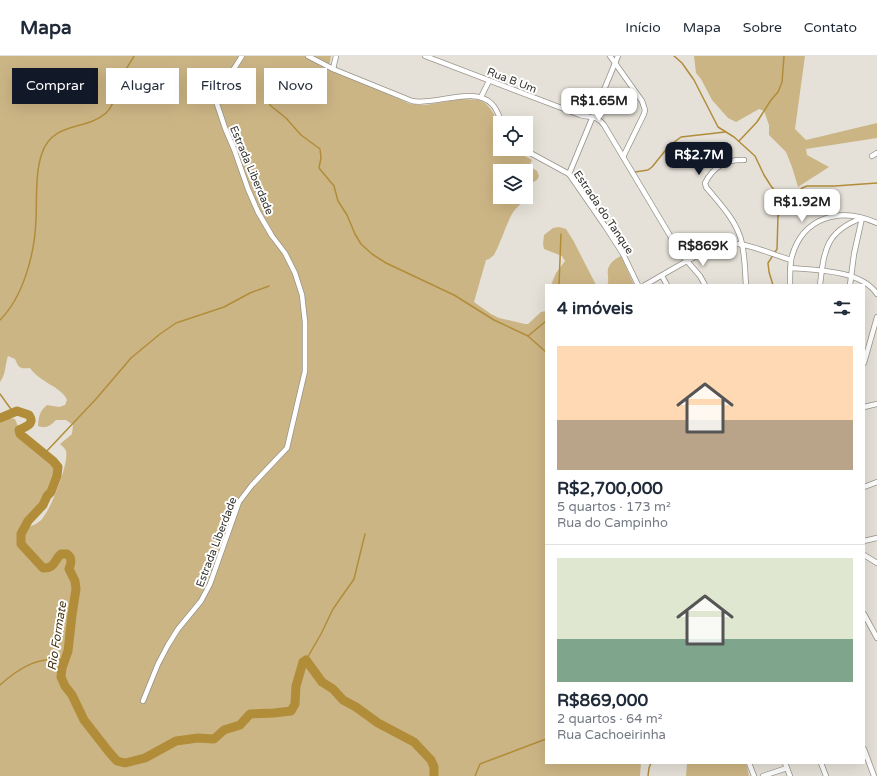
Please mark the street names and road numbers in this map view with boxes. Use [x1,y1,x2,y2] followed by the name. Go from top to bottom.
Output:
[485,65,539,96] street label: Rua B Um
[227,124,276,217] street label: Estrada Liberdade
[571,168,636,256] street label: Estrada do Tanque
[193,495,240,589] street label: Estrada Liberdade

